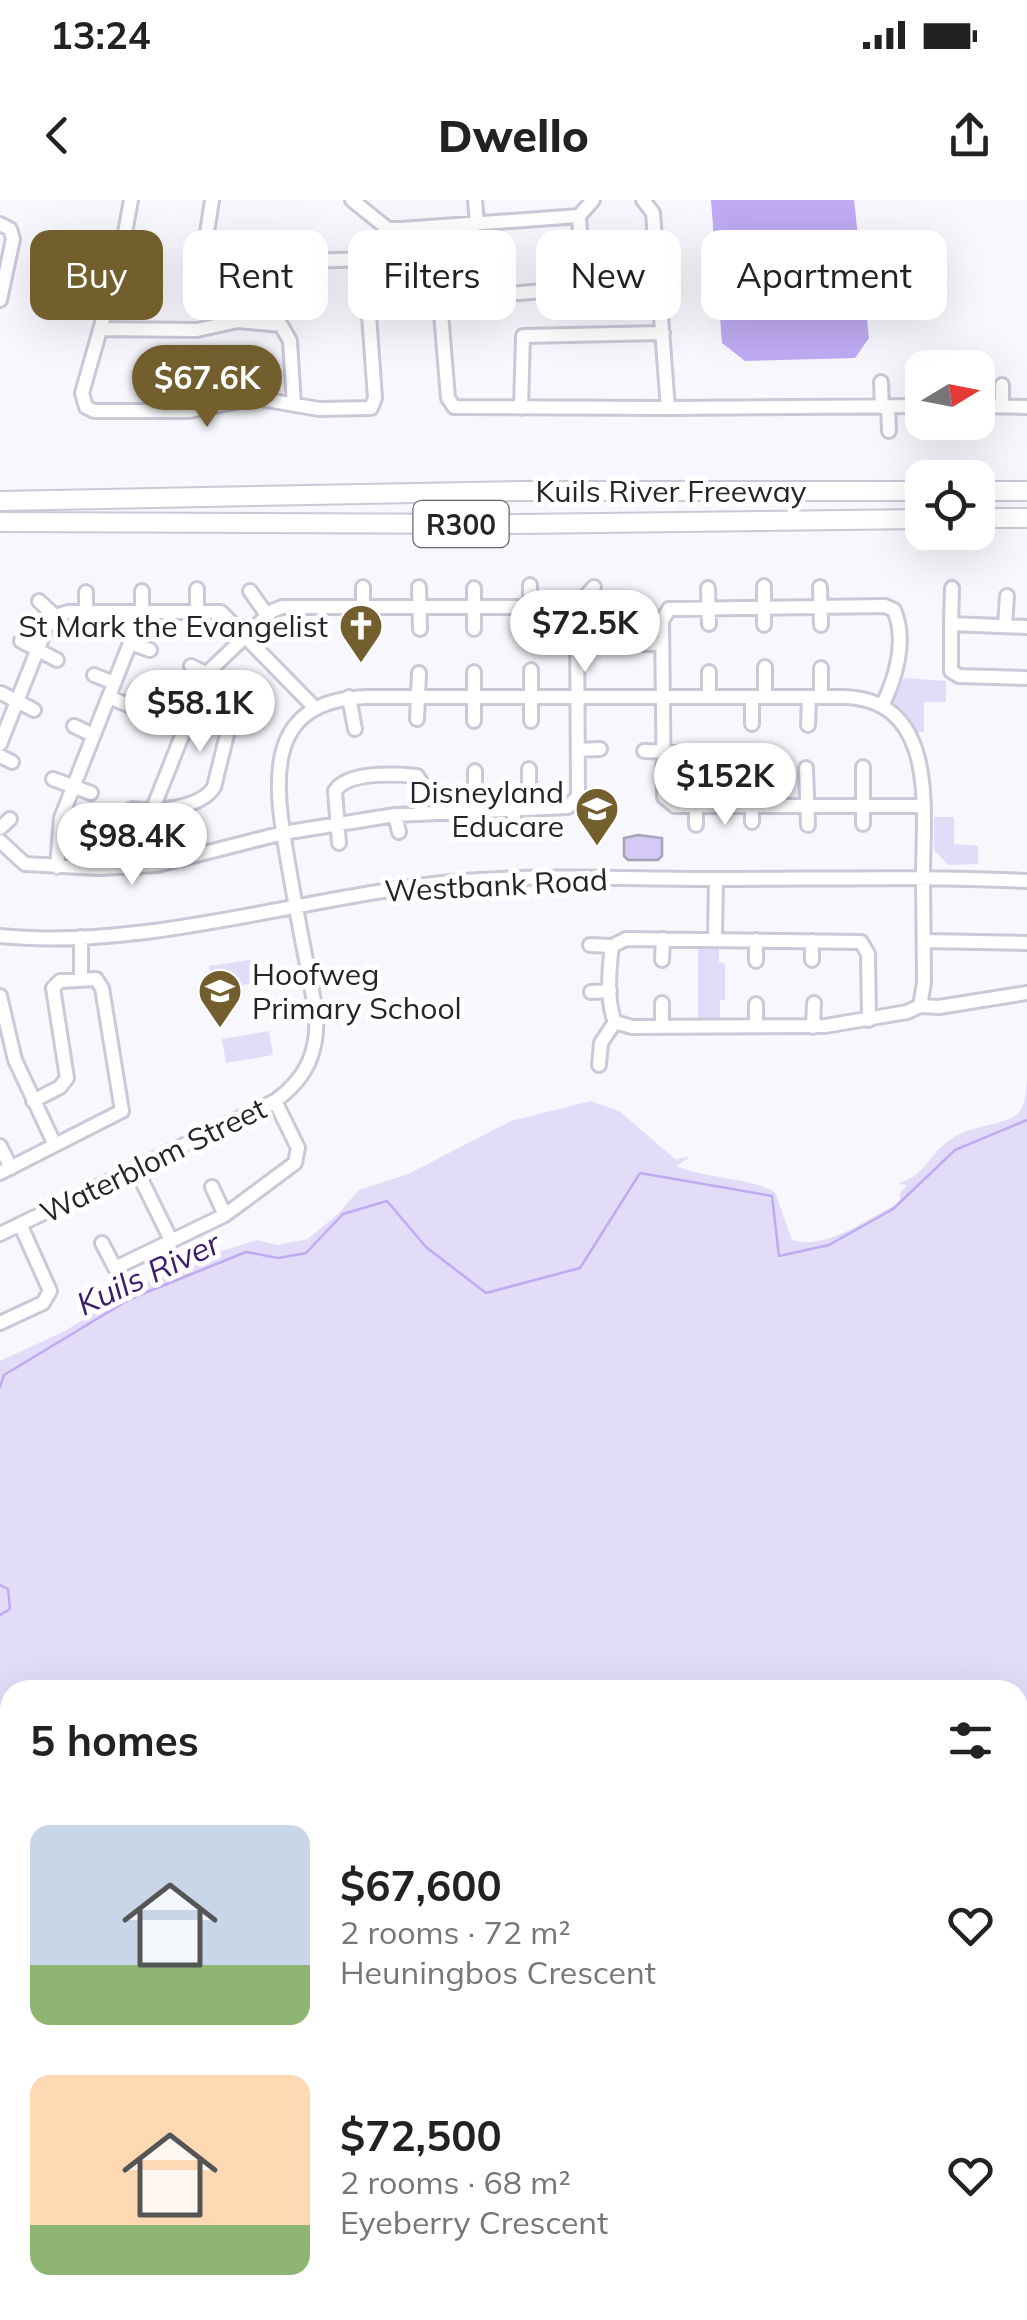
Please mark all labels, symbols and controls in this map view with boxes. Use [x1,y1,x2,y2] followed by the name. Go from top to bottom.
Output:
[50,11,151,59] text: 13:24
[438,107,589,163] text: Dwello
[30,108,85,163] icon: back
[942,108,997,163] icon: share
[30,230,163,320] chip: Buy
[183,230,328,320] chip: Rent
[348,230,516,320] chip: Filters
[536,230,681,320] chip: New
[701,230,947,320] chip: Apartment
[126,345,288,430] pin: $67.6K
[905,350,995,440] north arrow
[905,350,995,550] map controls
[154,357,260,397] text: $67.6K
[905,460,995,550] button: locate
[536,472,807,510] street label: Kuils River Freeway
[414,501,508,547] road number: R300
[504,590,666,675] pin: $72.5K
[532,602,638,642] text: $72.5K
[338,603,384,664] church icon: St Mark the Evangelist
[18,607,328,645] place label: St Mark the Evangelist
[119,670,281,755] pin: $58.1K
[147,682,253,722] text: $58.1K
[655,743,795,828] pin: $152K
[676,755,774,795] text: $152K
[409,773,564,845] place label: Disneyland Educare
[574,786,620,847] school or university icon: Disneyland Educare
[51,803,213,888] pin: $98.4K
[79,815,185,855] text: $98.4K
[383,860,609,910] street label: Westbank Road
[252,955,462,1027] place label: Hoofweg Primary School
[197,968,243,1029] school or university icon: Hoofweg Primary School
[34,1089,272,1231] street label: Waterblom Street
[70,1222,227,1324] water label: Kuils River
[943,1713,998,1768] icon: filters
[30,1714,199,1767] text: 5 homes
[340,1859,502,1912] text: $67,600
[110,1865,230,1985] icon: home
[943,1898,998,1953] icon: heart
[340,1912,571,1952] text: 2 rooms · 72 m²
[340,1952,656,1992] text: Heuningbos Crescent
[340,2109,502,2162] text: $72,500
[110,2115,230,2235] icon: home
[943,2148,998,2203] icon: heart
[340,2162,571,2202] text: 2 rooms · 68 m²
[340,2202,608,2242] text: Eyeberry Crescent

